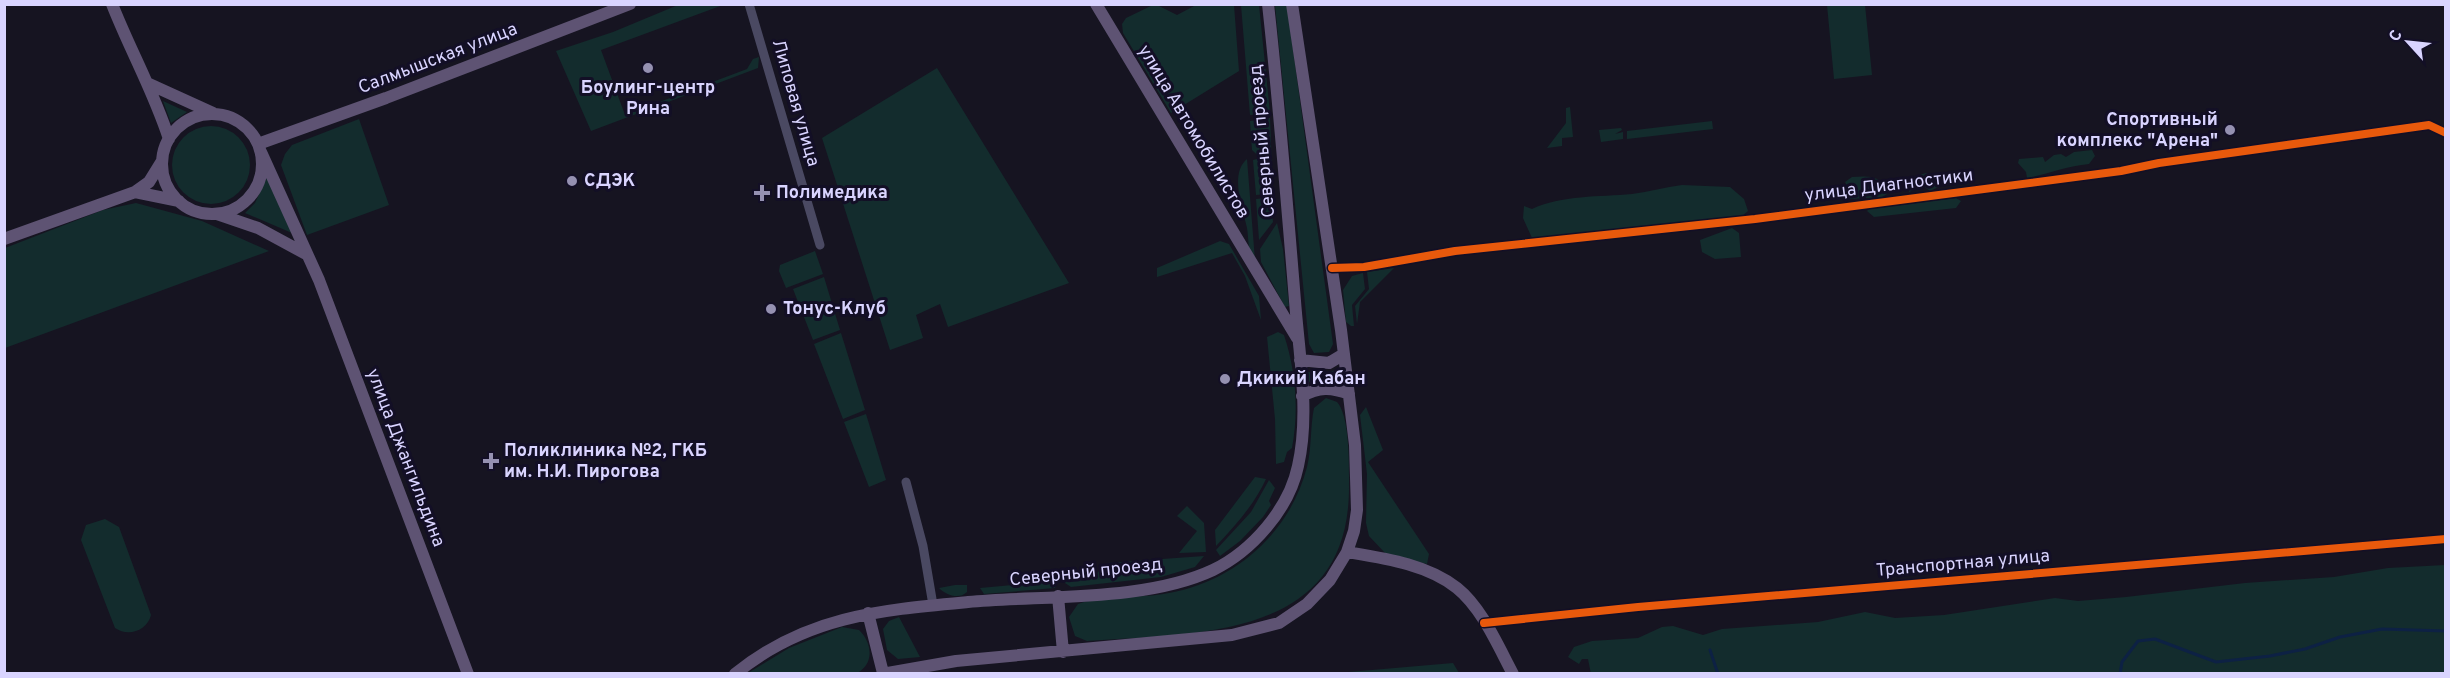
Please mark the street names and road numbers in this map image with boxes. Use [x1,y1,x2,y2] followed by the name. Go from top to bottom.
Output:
[355,18,521,100] street label: Салмышская улица
[766,37,824,169] street label: Липовая улица
[1132,41,1254,223] street label: улица Автомобилистов
[1245,63,1281,219] street label: Северный проезд
[1803,164,1975,208] street label: улица Диагностики
[360,366,450,550] street label: улица Джангильдина
[1875,545,2051,583] street label: Транспортная улица
[1008,554,1164,592] street label: Северный проезд

